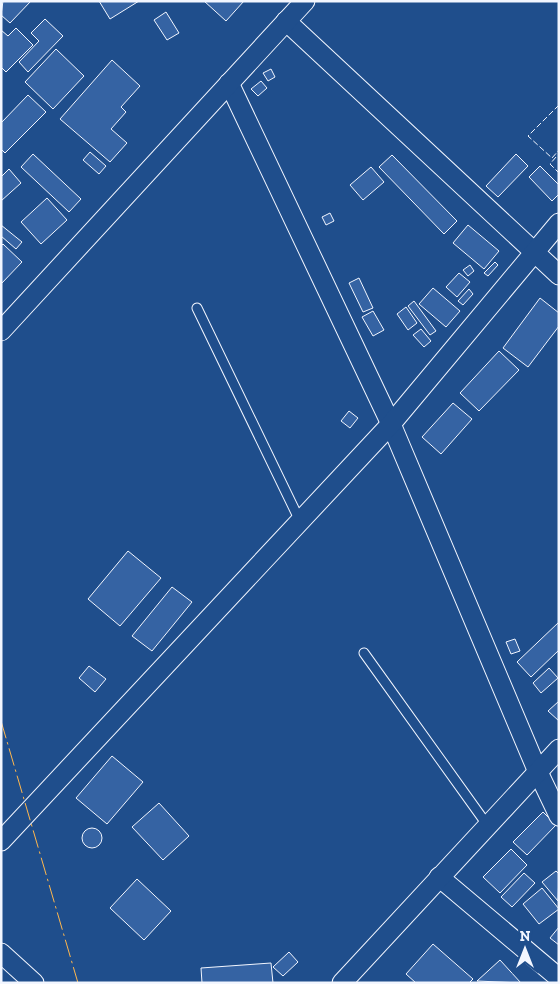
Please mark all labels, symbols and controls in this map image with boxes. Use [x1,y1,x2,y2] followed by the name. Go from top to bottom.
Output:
[500,924,550,974] north arrow
[520,928,531,945] text: N

